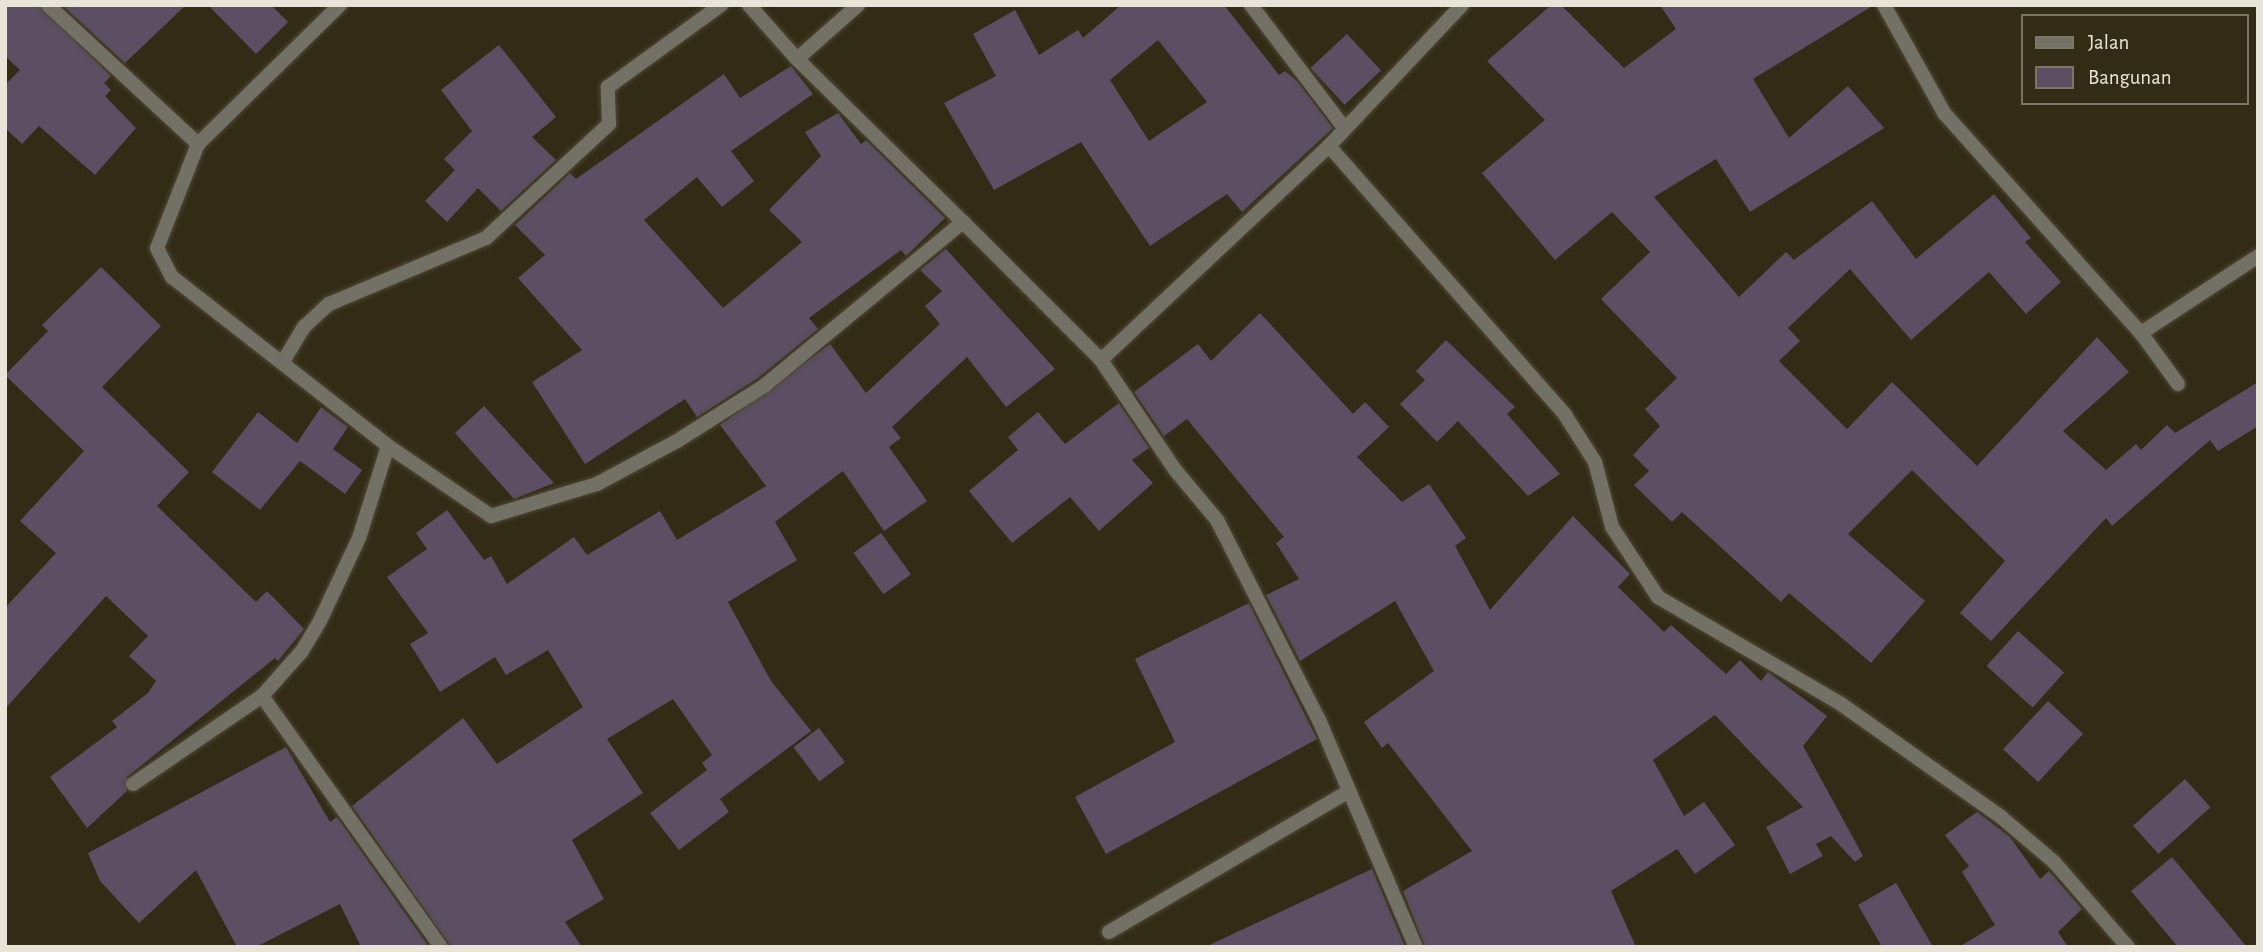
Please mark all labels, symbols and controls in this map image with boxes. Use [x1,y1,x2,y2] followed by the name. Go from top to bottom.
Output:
[2022,14,2249,105] legend
[2088,32,2129,53] text: Jalan
[2088,67,2172,88] text: Bangunan

